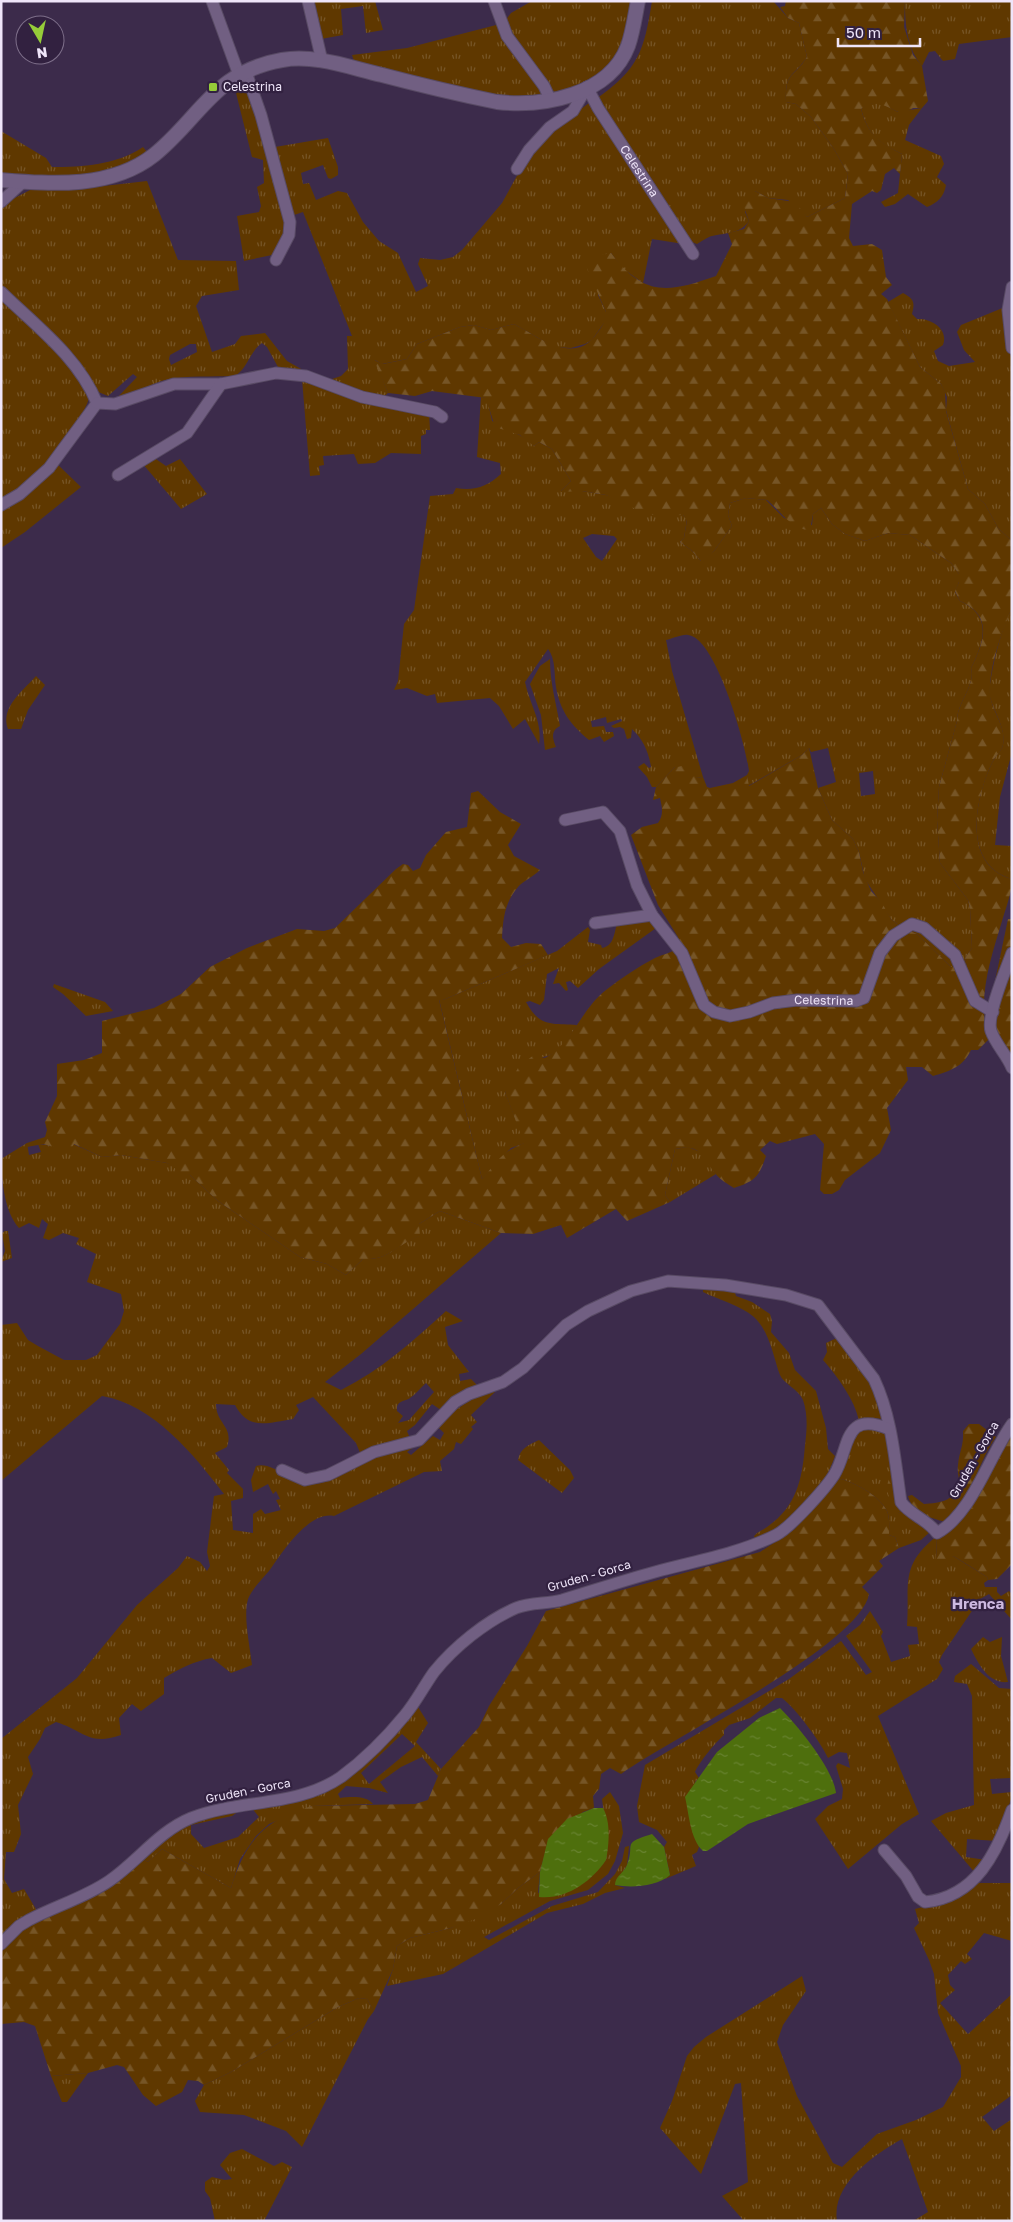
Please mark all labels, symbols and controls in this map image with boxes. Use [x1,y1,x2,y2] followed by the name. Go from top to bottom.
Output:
[15,15,65,65] north arrow
[838,15,920,47] scale bar
[846,23,881,41] text: 50 m
[36,44,49,63] text: N
[223,79,282,94] place label: Celestrina
[207,81,219,93] marker: Celestrina
[617,142,662,200] street label: Celestrina
[794,992,853,1008] street label: Celestrina
[946,1419,1002,1501] street label: Gruden - Gorca
[545,1556,632,1595] street label: Gruden - Gorca
[952,1594,1004,1612] district label: Hrenca
[204,1775,292,1806] street label: Gruden - Gorca

